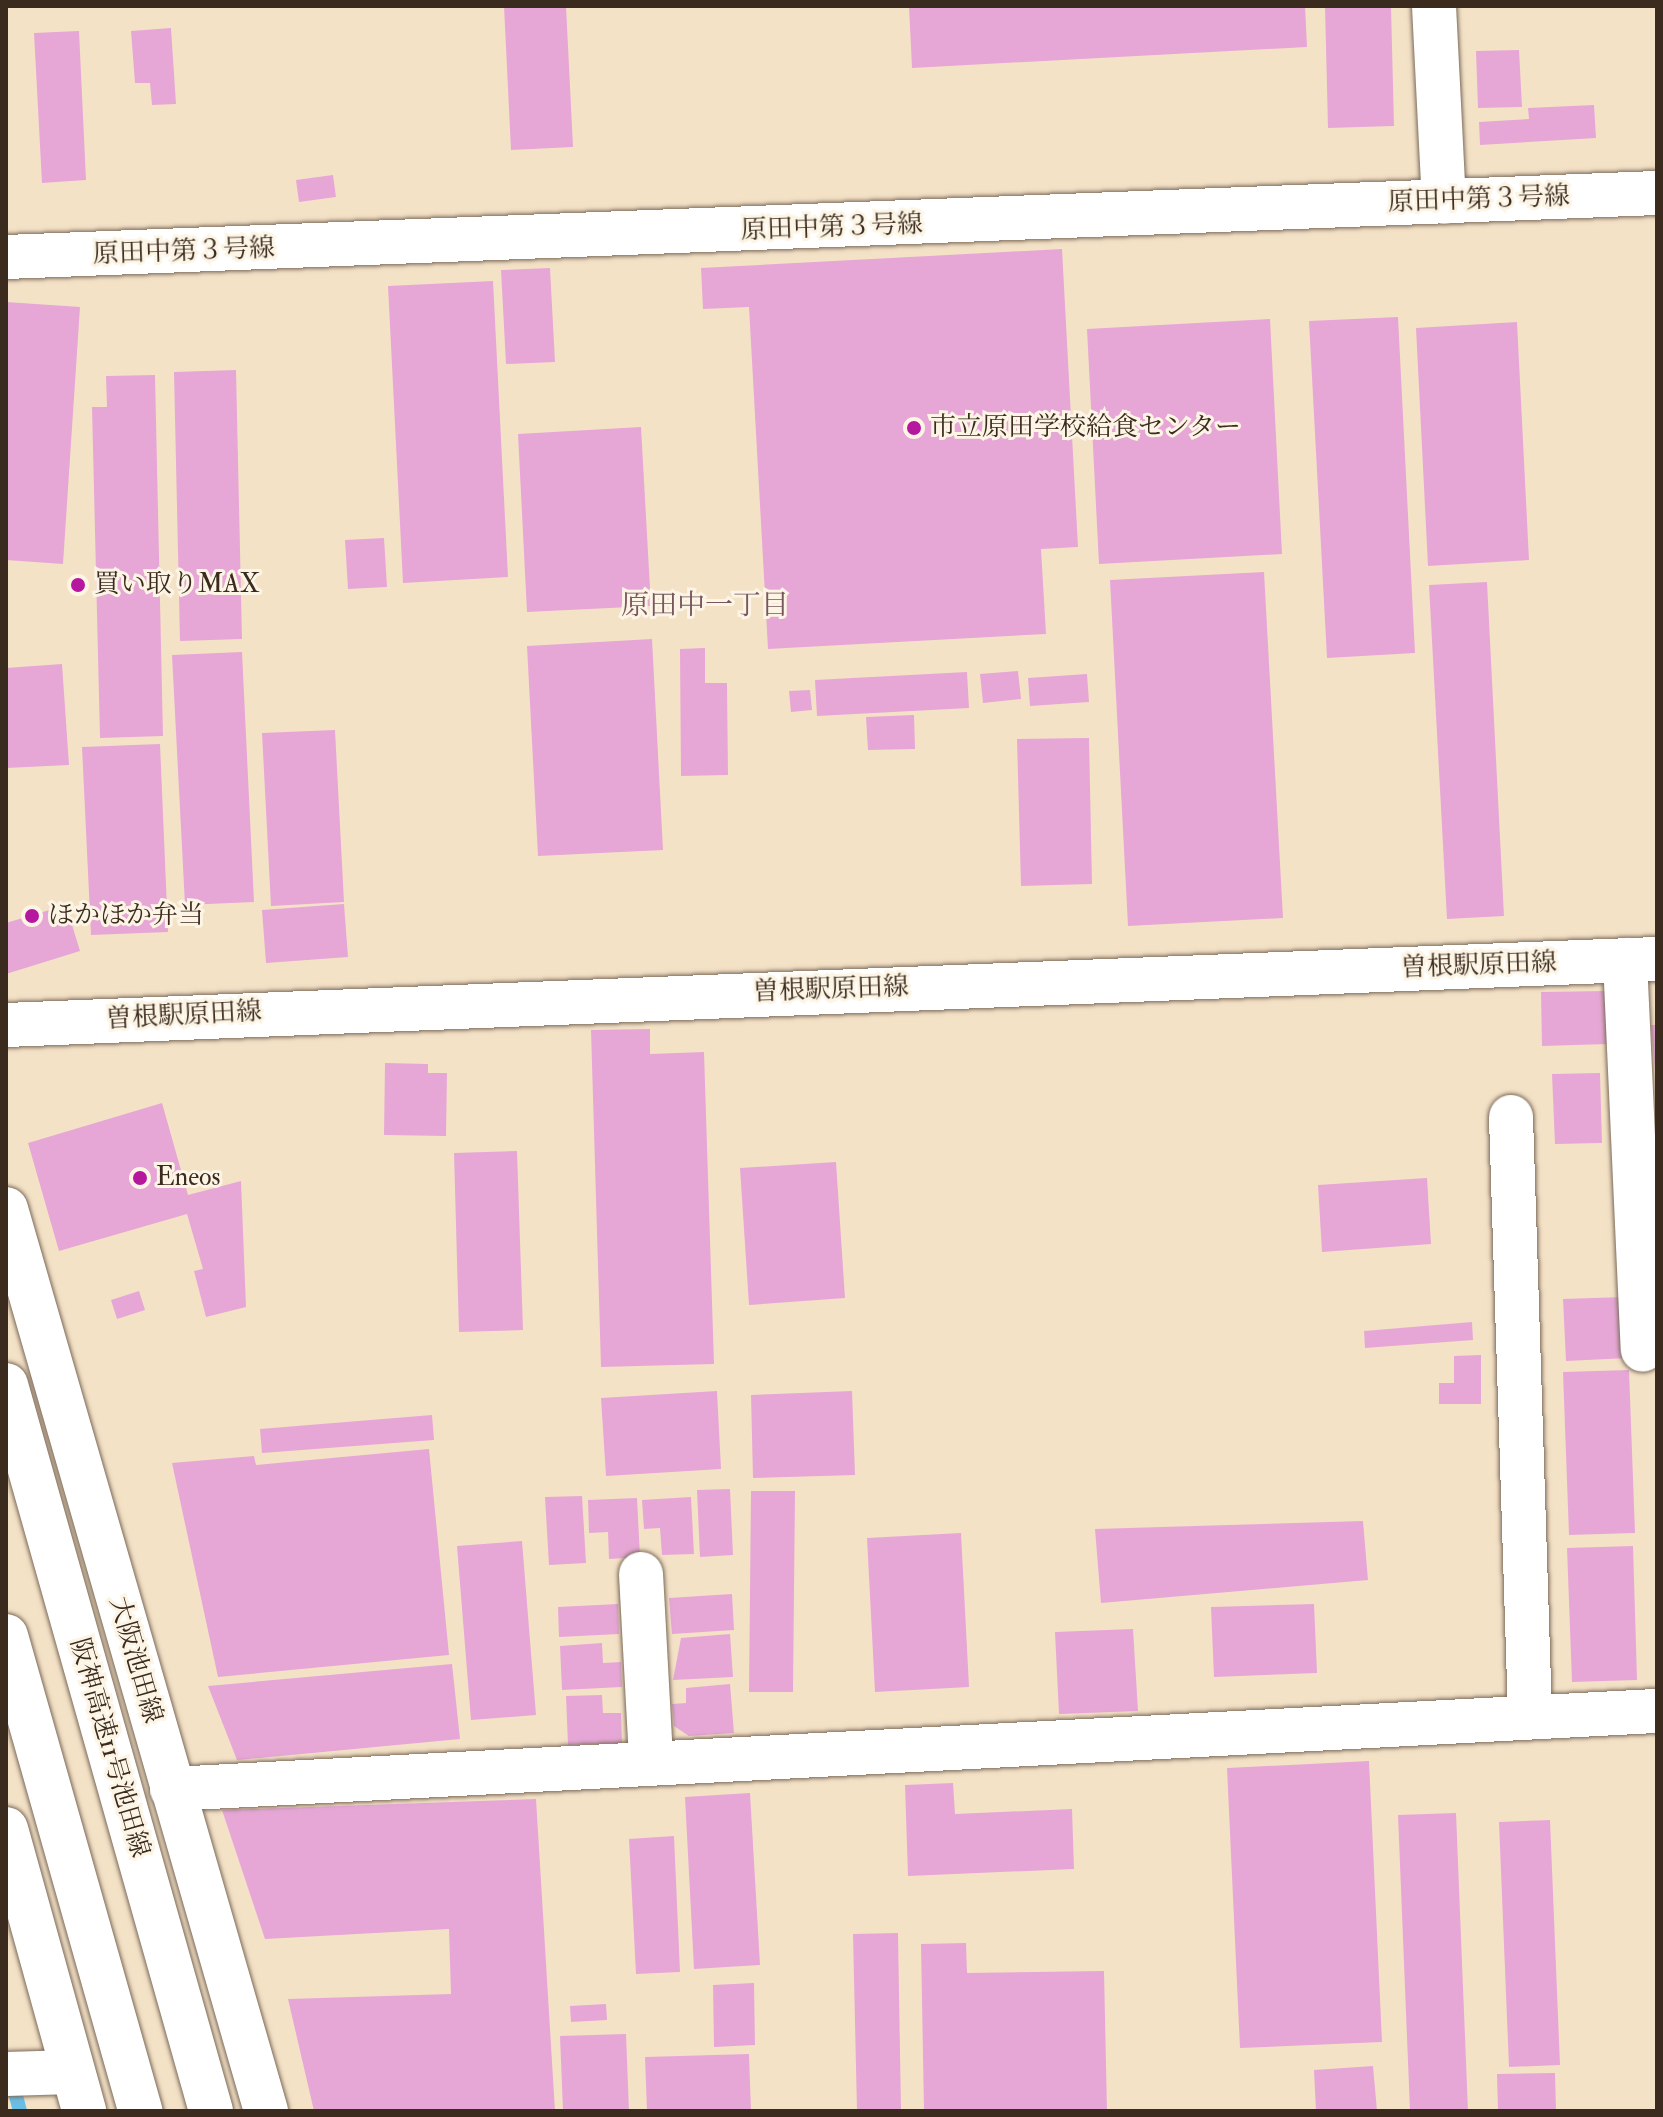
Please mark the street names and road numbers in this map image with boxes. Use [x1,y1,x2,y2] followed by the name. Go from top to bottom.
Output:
[1388,181,1570,219] street label: 原田中第３号線
[741,209,923,247] street label: 原田中第３号線
[93,233,275,271] street label: 原田中第３号線
[1401,948,1557,984] street label: 曽根駅原田線
[753,972,909,1008] street label: 曽根駅原田線
[105,996,263,1036] street label: 曽根駅原田線
[102,1593,168,1727] street label: 大阪池田線
[63,1635,155,1861] street label: 阪神高速11号池田線

